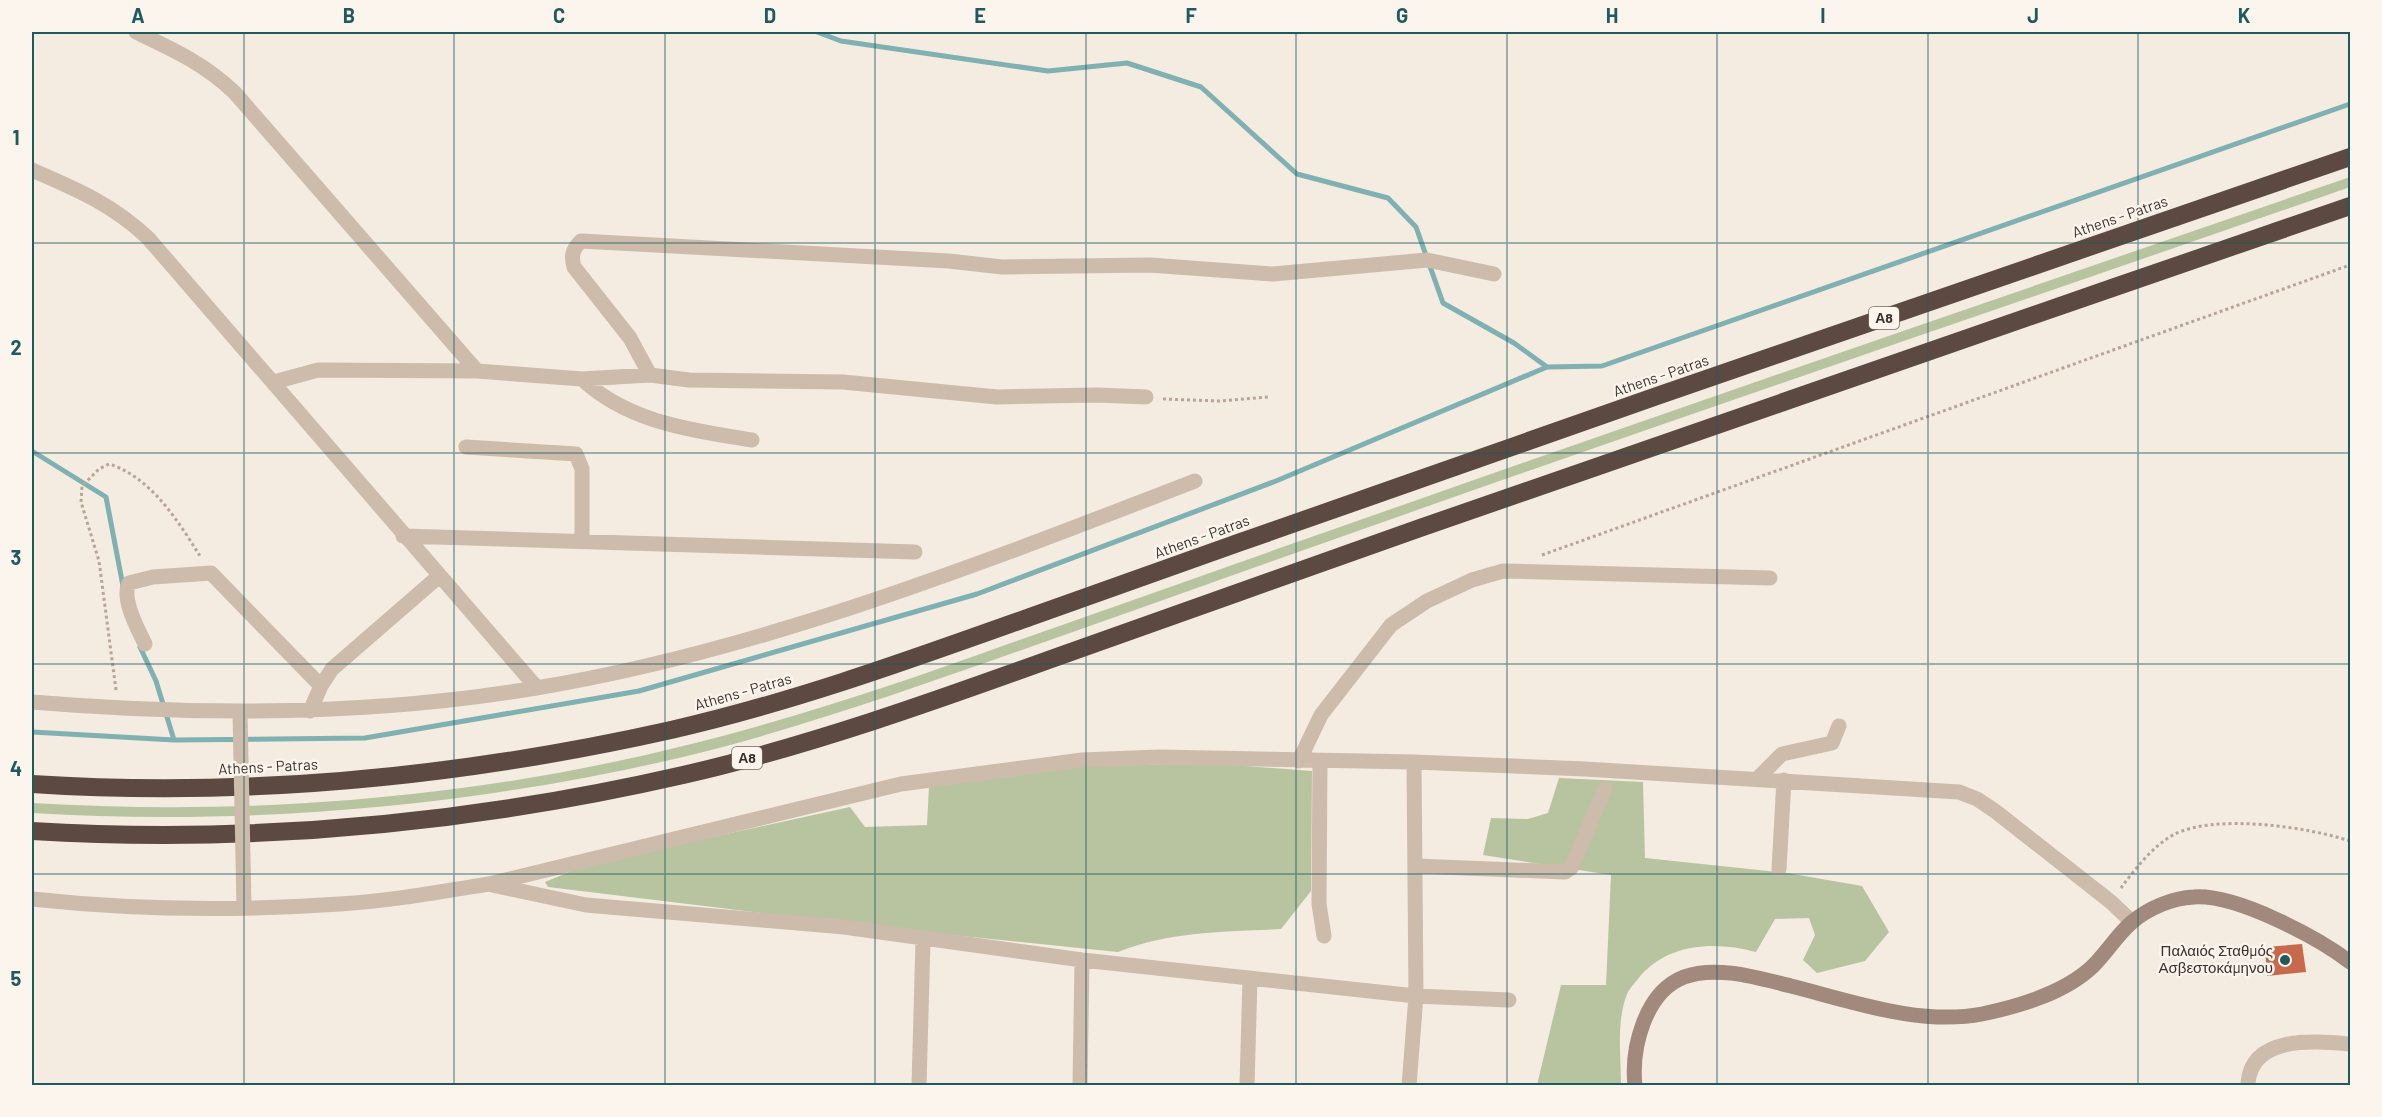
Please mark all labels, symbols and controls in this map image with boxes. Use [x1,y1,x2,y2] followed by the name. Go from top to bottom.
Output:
[131,3,145,27] text: A
[343,3,355,27] text: B
[553,3,565,27] text: C
[764,3,776,27] text: D
[974,3,986,27] text: E
[1185,3,1197,27] text: F
[1396,3,1408,27] text: G
[1606,3,1618,27] text: H
[1820,3,1826,27] text: I
[2027,3,2039,27] text: J
[2238,3,2251,27] text: K
[12,125,20,149] text: 1
[2070,191,2170,241] street label: Athens - Patras
[1869,307,1899,329] road number: Α8
[10,335,22,359] text: 2
[1611,350,1711,400] street label: Athens - Patras
[1152,511,1252,562] street label: Athens - Patras
[11,545,21,569] text: 3
[692,669,793,713] street label: Athens - Patras
[732,747,762,769] road number: Α8
[218,754,318,778] street label: Athens - Patras
[10,756,22,780] text: 4
[2159,941,2273,976] place label: Παλαιός Σταθμός Ασβεστοκάμηνου
[2278,953,2292,967] marker: Παλαιός Σταθμός Ασβεστοκάμηνου
[11,966,22,990] text: 5

